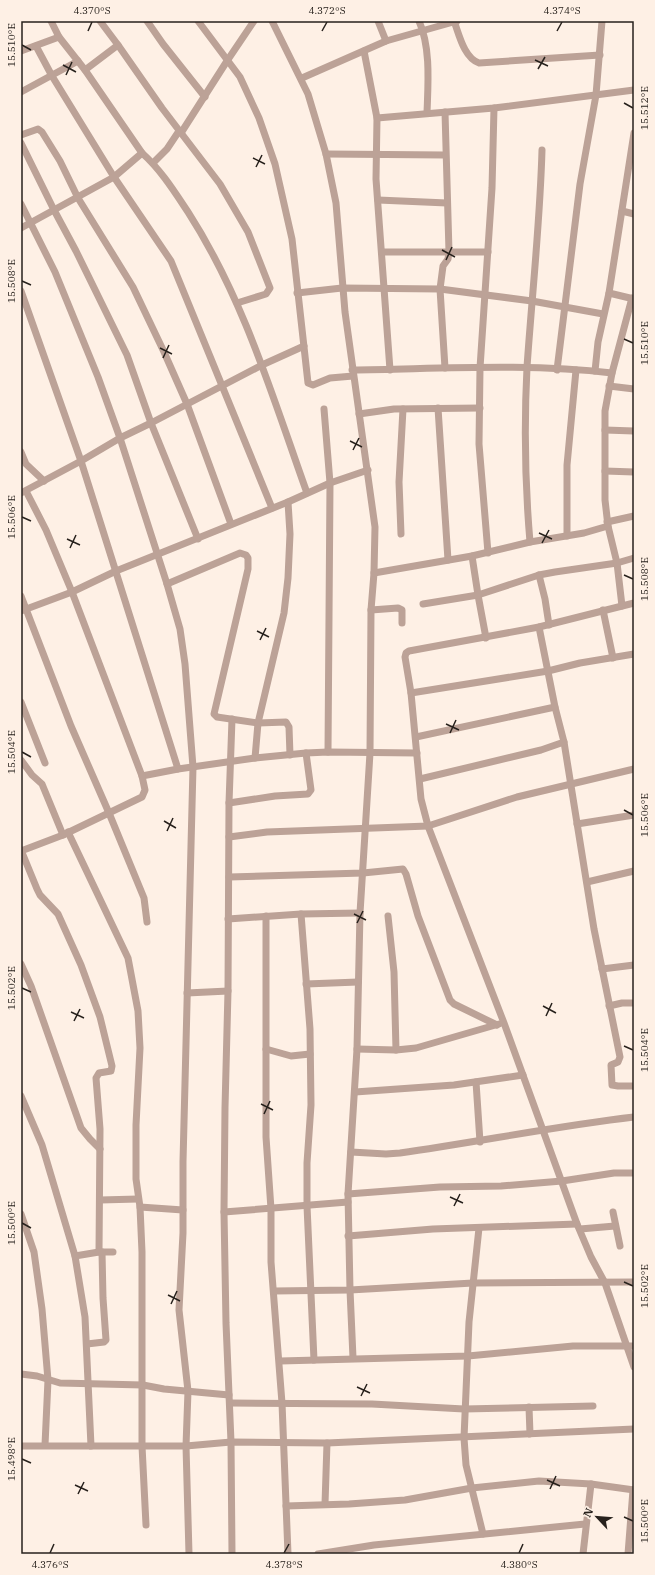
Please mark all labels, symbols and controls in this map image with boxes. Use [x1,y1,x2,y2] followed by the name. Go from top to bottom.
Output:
[73,4,111,17] text: 4.370°S
[308,4,346,17] text: 4.372°S
[543,4,581,17] text: 4.374°S
[5,23,18,67] text: 15.510°E
[638,86,651,130] text: 15.512°E
[5,259,18,303] text: 15.508°E
[638,321,651,365] text: 15.510°E
[5,495,18,539] text: 15.506°E
[638,557,651,601] text: 15.508°E
[5,730,18,774] text: 15.504°E
[638,793,651,837] text: 15.506°E
[5,966,18,1010] text: 15.502°E
[638,1028,651,1072] text: 15.504°E
[5,1201,18,1245] text: 15.500°E
[638,1264,651,1308] text: 15.502°E
[5,1437,18,1481] text: 15.498°E
[577,1497,617,1537] north arrow
[638,1499,651,1543] text: 15.500°E
[580,1505,596,1520] text: N
[31,1558,69,1571] text: 4.376°S
[265,1558,303,1571] text: 4.378°S
[500,1558,538,1571] text: 4.380°S

